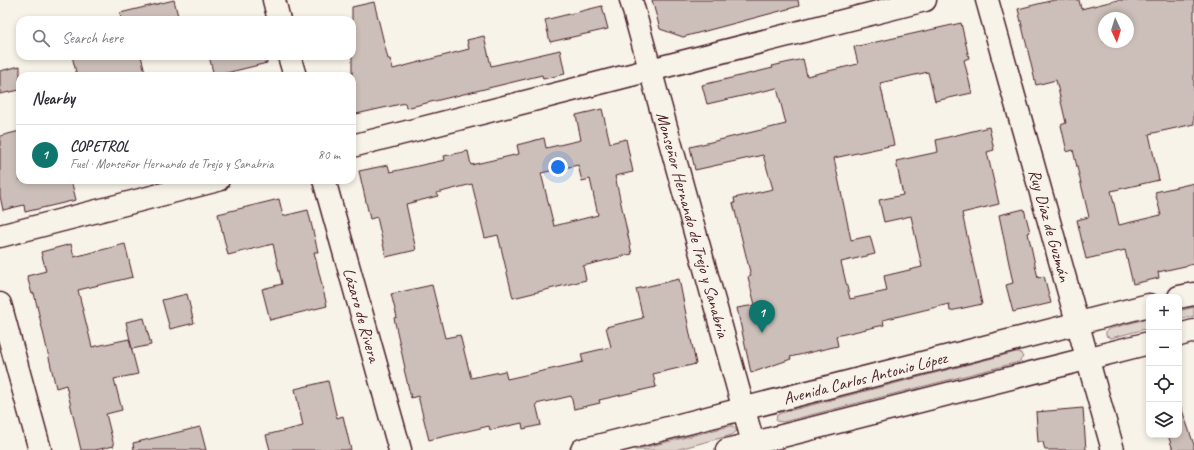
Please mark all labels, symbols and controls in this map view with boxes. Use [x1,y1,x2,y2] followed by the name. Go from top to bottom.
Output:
[1098,12,1134,48] north arrow
[16,16,356,60] search box
[30,27,52,49] icon: search
[62,29,123,48] text: Search here
[32,88,75,109] text: Nearby
[651,110,734,341] street label: Monseñor Hernando de Trejo y Sanabria
[70,137,129,156] text: COPETROL
[42,147,48,163] text: 1
[318,147,340,163] text: 80 m
[70,156,274,172] text: Fuel · Monseñor Hernando de Trejo y Sanabria
[548,157,568,177] your location
[1024,167,1076,285] street label: Ruy Díaz de Guzmán
[338,265,385,366] street label: Lázaro de Rivera
[1146,294,1182,438] map controls
[1146,294,1182,330] button: +
[749,300,775,333] pin: 1
[1146,330,1182,366] button: −
[781,347,951,409] street label: Avenida Carlos Antonio López
[1146,366,1182,402] button: locate
[1146,402,1182,438] button: layers

